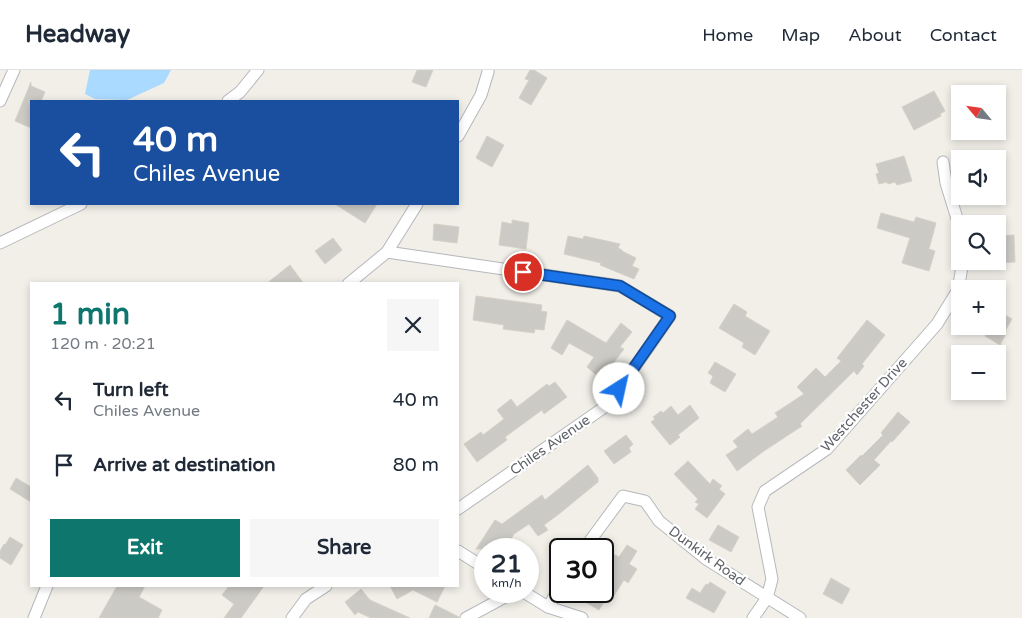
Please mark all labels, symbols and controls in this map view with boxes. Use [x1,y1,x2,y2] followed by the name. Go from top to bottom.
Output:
[25,20,130,49] text: Headway
[702,24,753,46] text: Home
[781,24,820,46] text: Map
[848,24,902,46] text: About
[930,24,997,46] text: Contact
[951,85,1006,140] north arrow
[951,85,1006,400] map controls
[133,119,218,161] text: 40 m
[50,120,115,185] icon: left
[951,150,1006,205] button: sound
[133,161,280,187] text: Chiles Avenue
[951,215,1006,270] button: search
[502,251,544,293] pin
[509,258,537,286] icon: arrive
[951,280,1006,335] button: +
[50,296,130,333] text: 1 min
[387,299,439,351] button: close
[50,334,156,354] text: 120 m · 20:21
[951,345,1006,400] button: −
[817,354,911,456] street label: Westchester Drive
[592,362,644,414] position arrow
[93,379,169,401] text: Turn left
[50,386,78,414] icon: left
[393,389,439,411] text: 40 m
[93,401,200,421] text: Chiles Avenue
[507,411,593,479] street label: Chiles Avenue
[50,451,78,479] icon: arrive
[93,454,276,476] text: Arrive at destination
[393,454,439,476] text: 80 m
[50,519,240,577] button: Exit
[250,519,439,577] button: Share
[665,523,749,589] street label: Dunkirk Road
[549,538,614,603] speed limit sign: 30
[491,549,522,579] text: 21
[491,576,522,590] text: km/h

